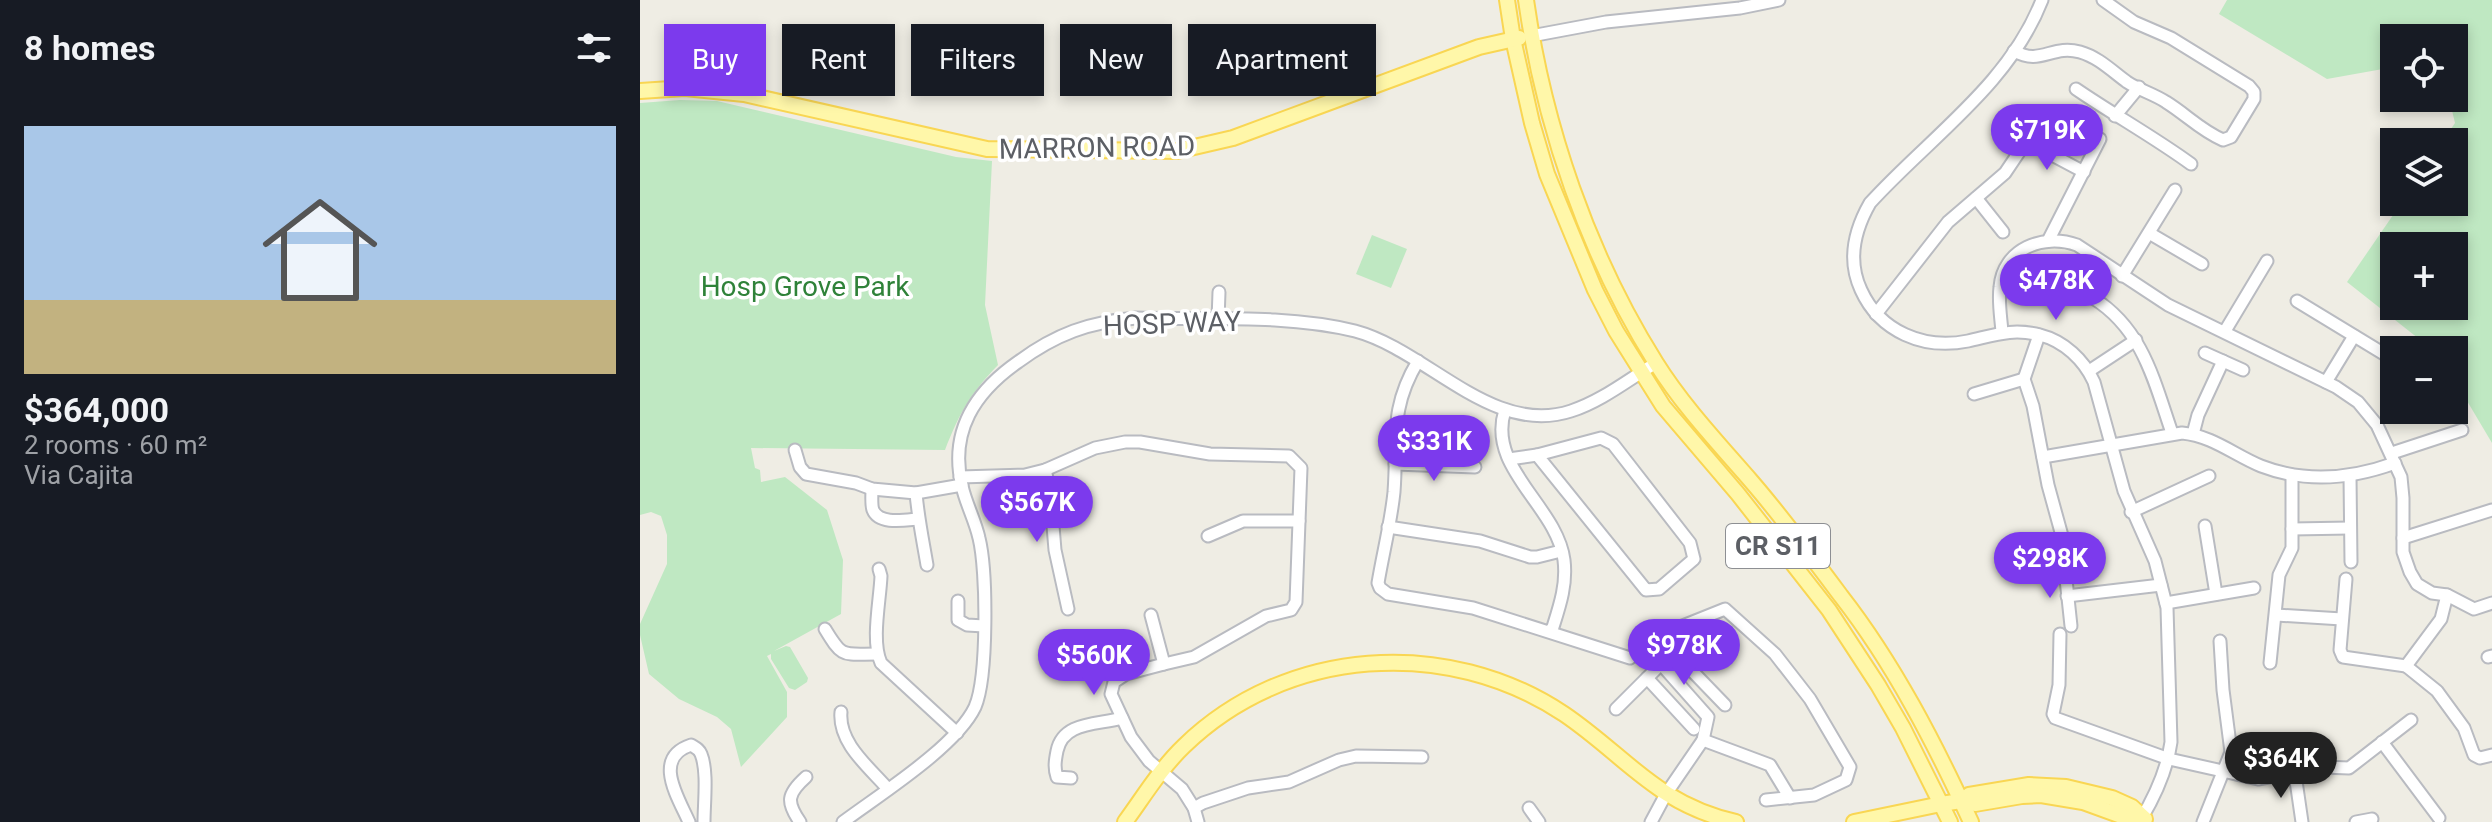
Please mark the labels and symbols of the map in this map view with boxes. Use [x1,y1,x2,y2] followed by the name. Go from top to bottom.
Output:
[1991,104,2103,172] pin: $719K
[998,129,1196,166] street label: MARRON ROAD
[2000,254,2112,322] pin: $478K
[701,270,910,303] park label: Hosp Grove Park
[1102,305,1242,342] street label: HOSP WAY
[1378,415,1490,483] pin: $331K
[981,476,1093,544] pin: $567K
[1726,524,1830,568] road number: CR S11
[1994,532,2106,600] pin: $298K
[1628,619,1740,687] pin: $978K
[1038,629,1150,697] pin: $560K
[2225,732,2337,800] pin: $364K

